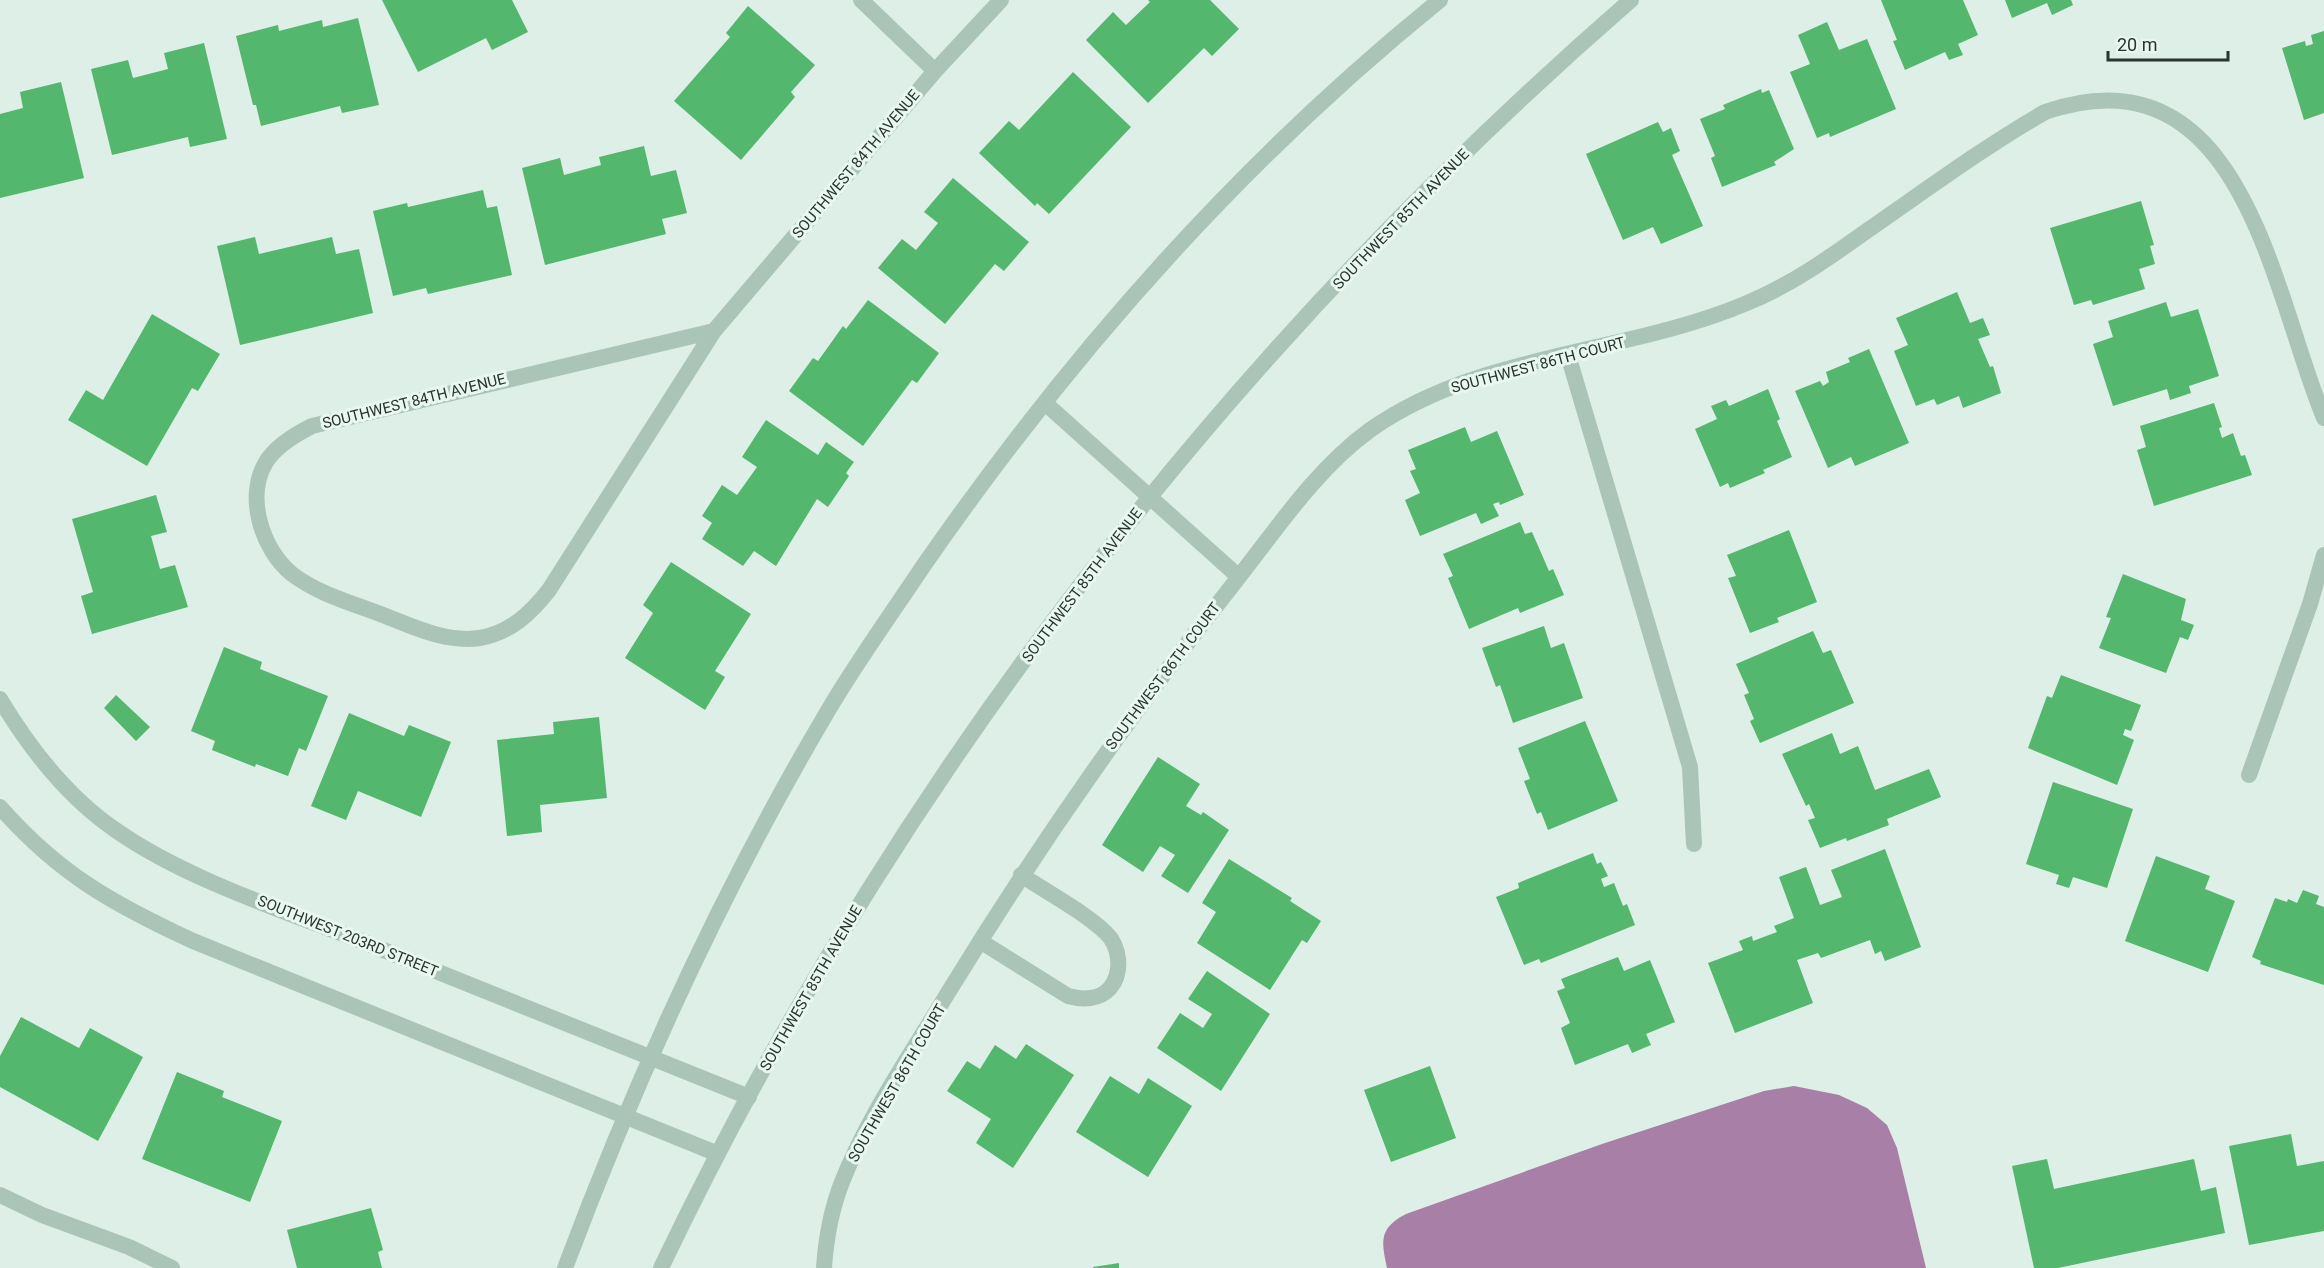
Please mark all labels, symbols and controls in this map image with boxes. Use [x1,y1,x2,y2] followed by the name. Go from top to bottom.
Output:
[2108,24,2228,62] scale bar
[2117,34,2157,55] text: 20 m
[789,86,924,242] street label: SOUTHWEST 84TH AVENUE
[1329,145,1473,293] street label: SOUTHWEST 85TH AVENUE
[1449,333,1627,397] street label: SOUTHWEST 86TH COURT
[321,369,508,432] street label: SOUTHWEST 84TH AVENUE
[1018,504,1146,666] street label: SOUTHWEST 85TH AVENUE
[1102,599,1224,753] street label: SOUTHWEST 86TH COURT
[255,891,441,981] street label: SOUTHWEST 203RD STREET
[756,902,866,1074] street label: SOUTHWEST 85TH AVENUE
[844,1001,950,1165] street label: SOUTHWEST 86TH COURT

